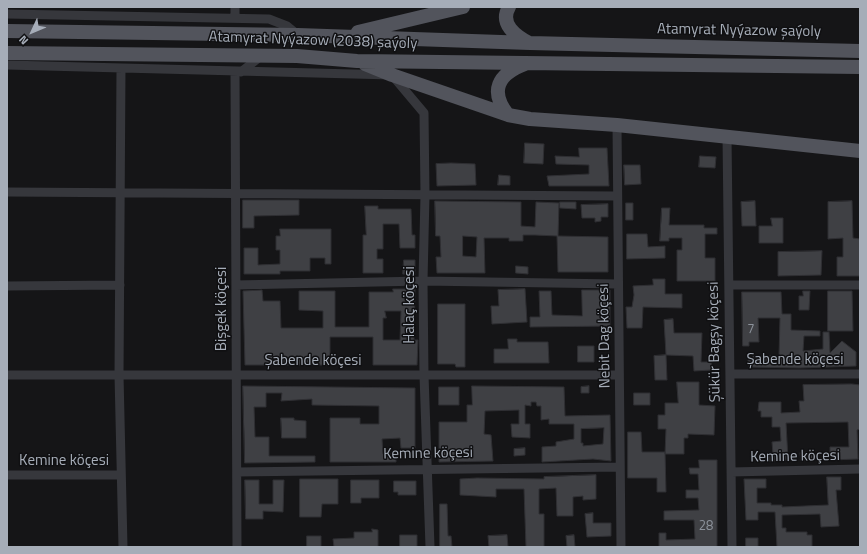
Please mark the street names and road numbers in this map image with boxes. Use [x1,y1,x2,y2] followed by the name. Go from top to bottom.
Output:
[657,21,821,41] street label: Atamyrat Nyýazow şaýoly
[208,28,418,54] street label: Atamyrat Nyýazow (2038) şaýoly
[401,266,419,344] street label: Halaç köçesi
[213,267,231,351] street label: Bişgek köçesi
[705,281,725,403] street label: Şükür Bagşy köçesi
[595,283,615,389] street label: Nebit Dag köçesi
[746,351,844,369] street label: Şabende köçesi
[264,352,362,370] street label: Şabende köçesi
[383,444,473,464] street label: Kemine köçesi
[750,447,840,467] street label: Kemine köçesi
[19,452,109,470] street label: Kemine köçesi

